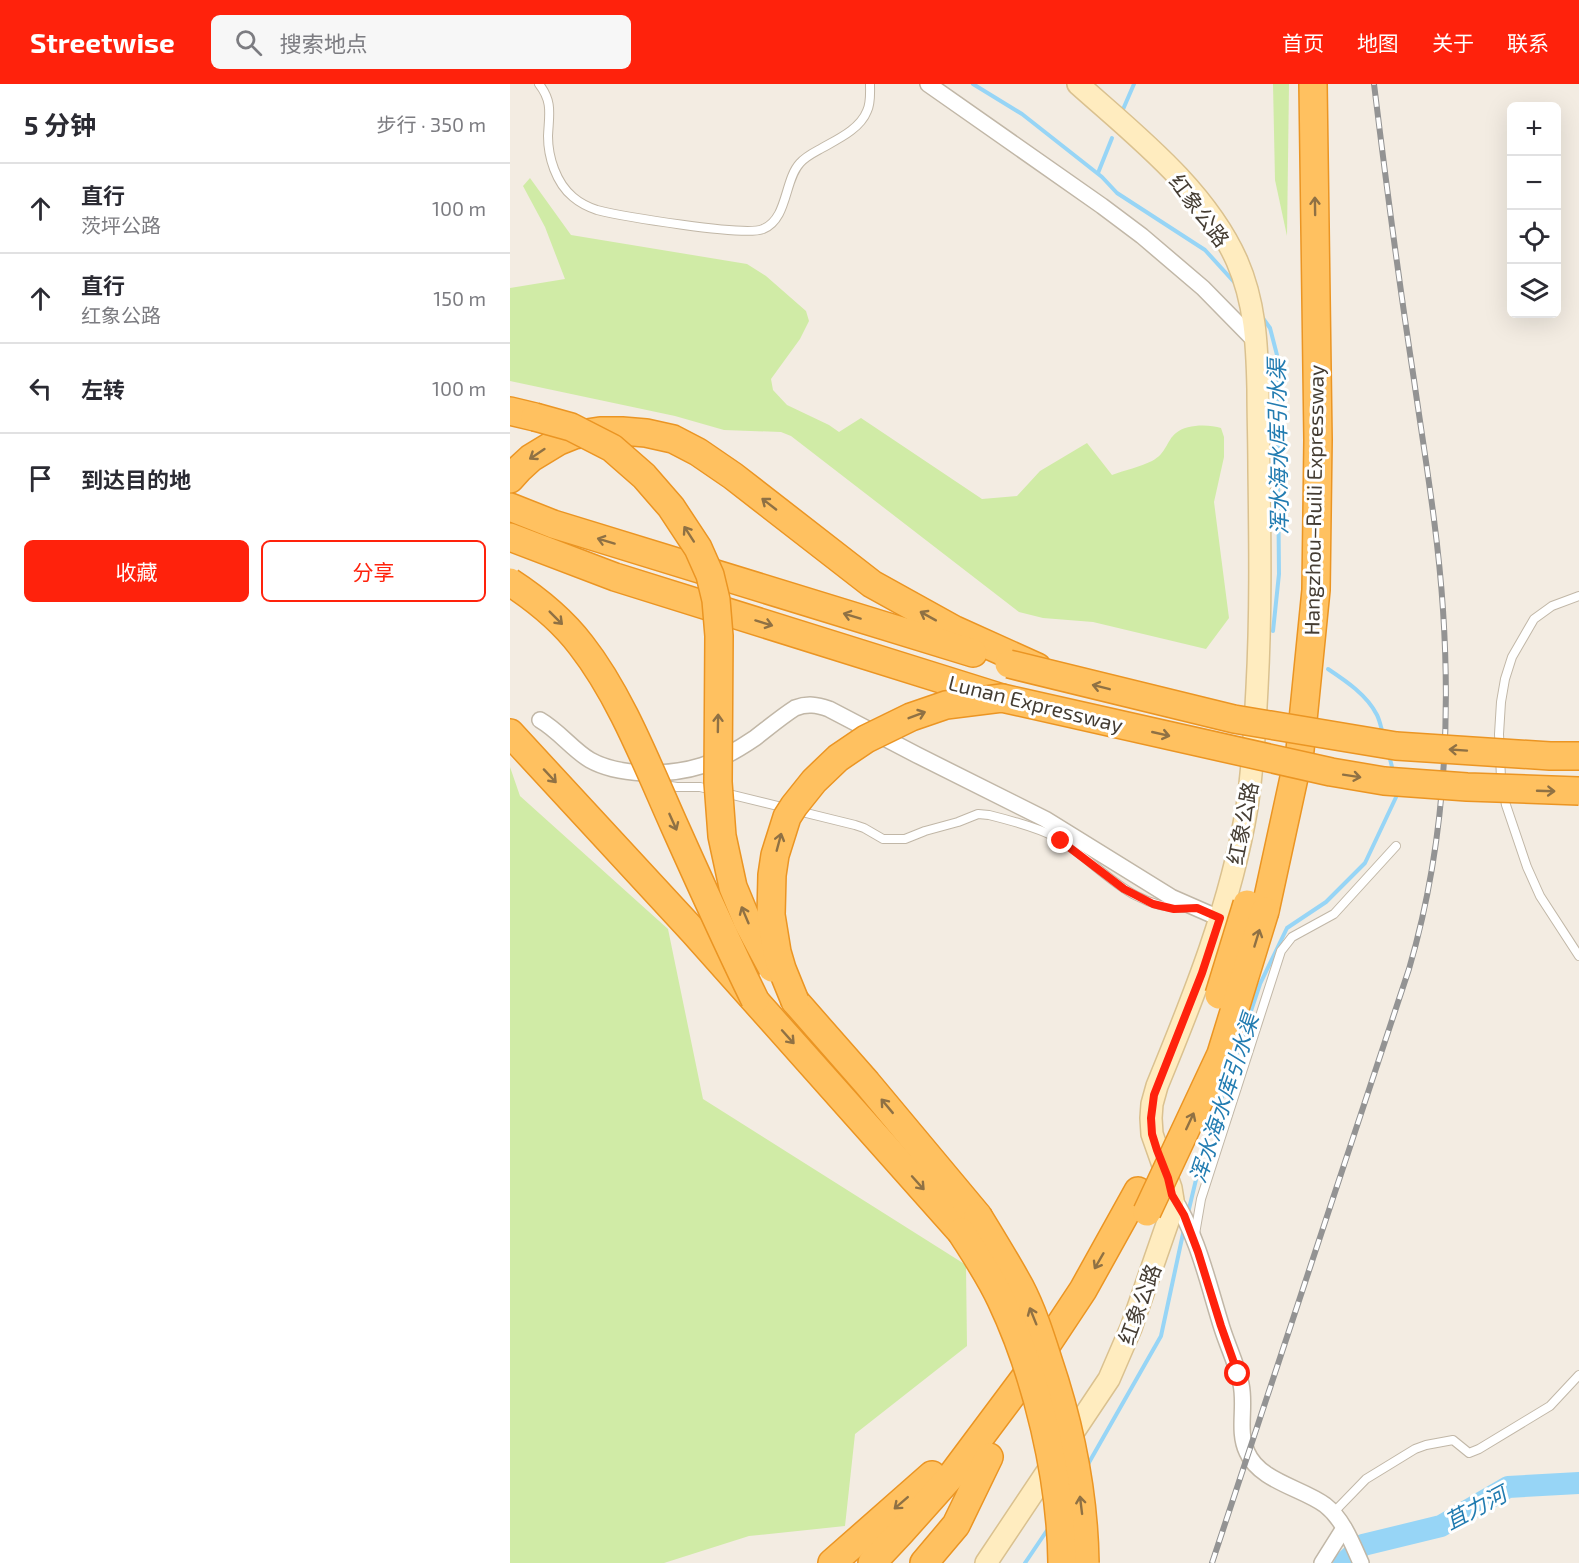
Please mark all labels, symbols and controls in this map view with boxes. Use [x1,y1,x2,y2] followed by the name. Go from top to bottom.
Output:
[211,15,631,69] search box
[30,25,175,59] text: Streetwise
[232,26,265,59] icon: search
[280,30,368,56] text: 搜索地点
[1282,30,1324,55] text: 首页
[1357,30,1399,55] text: 地图
[1432,30,1474,55] text: 关于
[1507,30,1549,55] text: 联系
[1507,102,1561,318] map controls
[1507,102,1561,156] button: +
[24,109,96,140] text: 5 分钟
[376,112,486,136] text: 步行 · 350 m
[1507,156,1561,210] button: −
[1165,169,1235,251] street label: 红象公路
[81,182,125,208] text: 直行
[24,192,57,225] icon: ahead
[432,196,486,220] text: 100 m
[1309,197,1321,217] one-way arrow
[1507,210,1561,264] button: locate
[81,213,161,237] text: 茨坪公路
[1507,264,1561,318] button: layers
[81,272,125,298] text: 直行
[24,282,57,315] icon: ahead
[433,286,486,310] text: 150 m
[81,303,161,327] text: 红象公路
[1262,356,1292,535] water label: 浑水海水库引水渠
[1298,364,1328,636] street label: Hangzhou–Ruili Expressway
[24,372,57,405] icon: left
[81,376,125,402] text: 左转
[432,376,486,400] text: 100 m
[528,448,545,461] one-way arrow
[24,462,57,495] icon: arrive
[81,466,191,492] text: 到达目的地
[761,497,777,510] one-way arrow
[683,527,695,543] one-way arrow
[597,534,616,545] one-way arrow
[24,540,249,602] button: 收藏
[261,540,486,602] button: 分享
[843,610,862,621] one-way arrow
[920,610,937,622] one-way arrow
[548,611,563,626] one-way arrow
[754,618,773,629] one-way arrow
[946,669,1126,737] street label: Lunan Expressway
[1092,680,1111,692] one-way arrow
[907,709,926,720] one-way arrow
[712,714,724,734] one-way arrow
[1152,728,1171,740] one-way arrow
[1448,745,1468,756] one-way arrow
[543,768,557,783] one-way arrow
[1341,770,1361,781] one-way arrow
[1222,779,1262,867] street label: 红象公路
[1536,785,1556,796] one-way arrow
[667,813,679,831] one-way arrow
[1047,827,1073,853] route end
[774,833,785,852] one-way arrow
[739,906,750,924] one-way arrow
[1252,929,1263,948] one-way arrow
[1183,1007,1263,1186] water label: 浑水海水库引水渠
[781,1029,795,1044] one-way arrow
[880,1098,893,1114] one-way arrow
[1184,1112,1196,1130] one-way arrow
[911,1175,925,1190] one-way arrow
[1093,1252,1105,1269] one-way arrow
[1113,1260,1165,1348] street label: 红象公路
[1027,1308,1038,1326] one-way arrow
[1224,1360,1250,1386] route start
[1440,1478,1514,1534] water label: 苴力河
[1075,1495,1086,1515] one-way arrow
[894,1496,909,1510] one-way arrow

